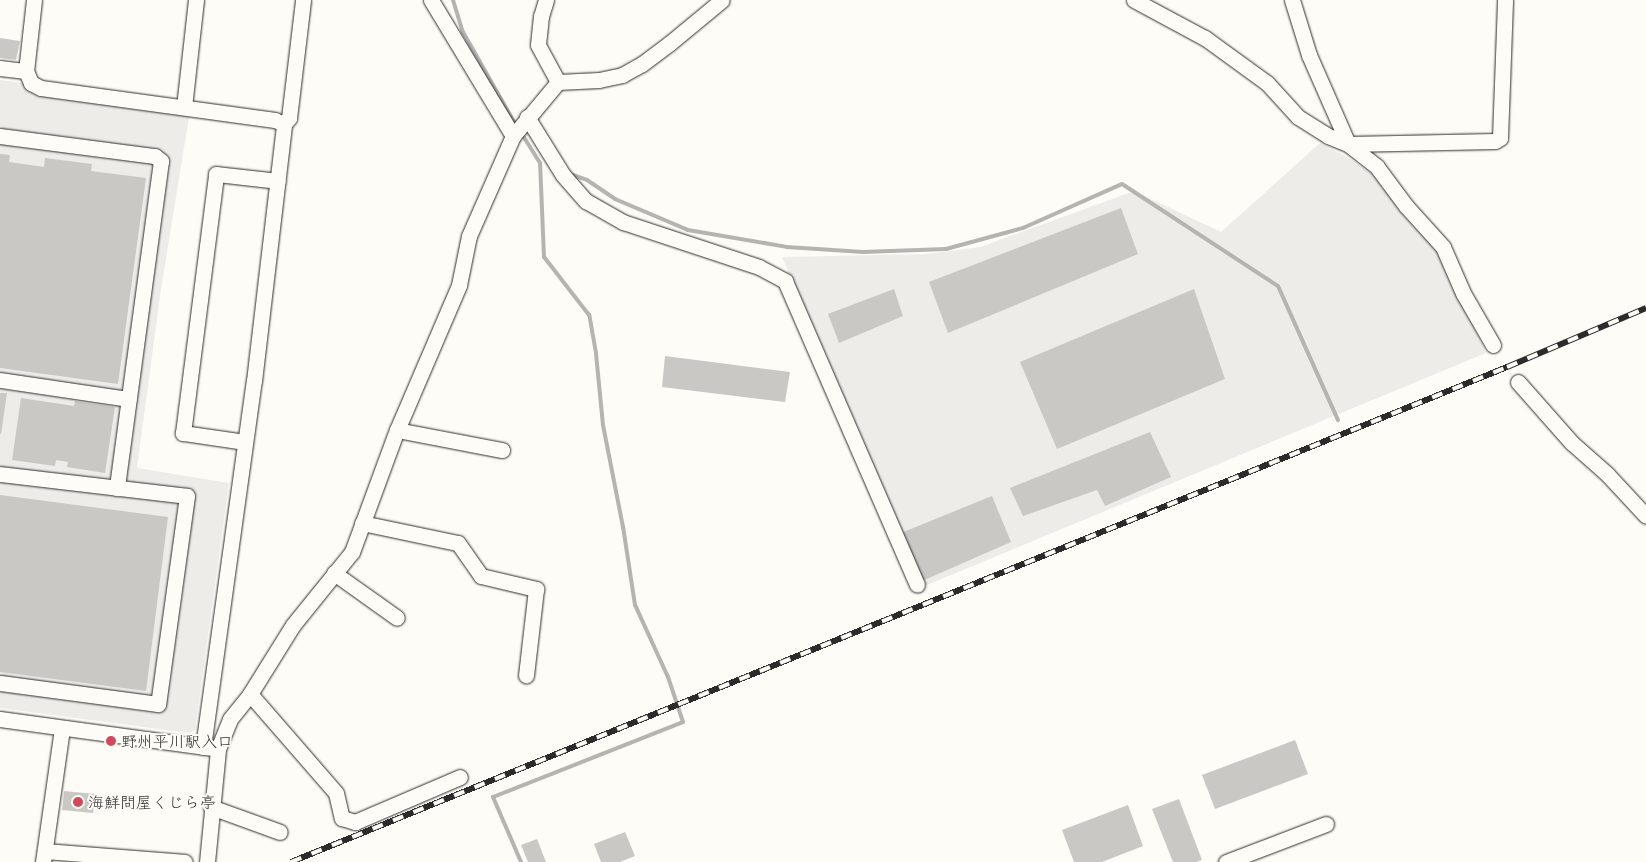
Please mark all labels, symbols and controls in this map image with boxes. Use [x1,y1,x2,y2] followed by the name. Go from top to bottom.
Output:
[121,731,233,751] place label: 野州平川駅入口
[105,735,117,747] marker: 野州平川駅入口
[88,792,216,812] place label: 海鮮問屋くじら亭
[72,796,84,808] marker: 海鮮問屋くじら亭

